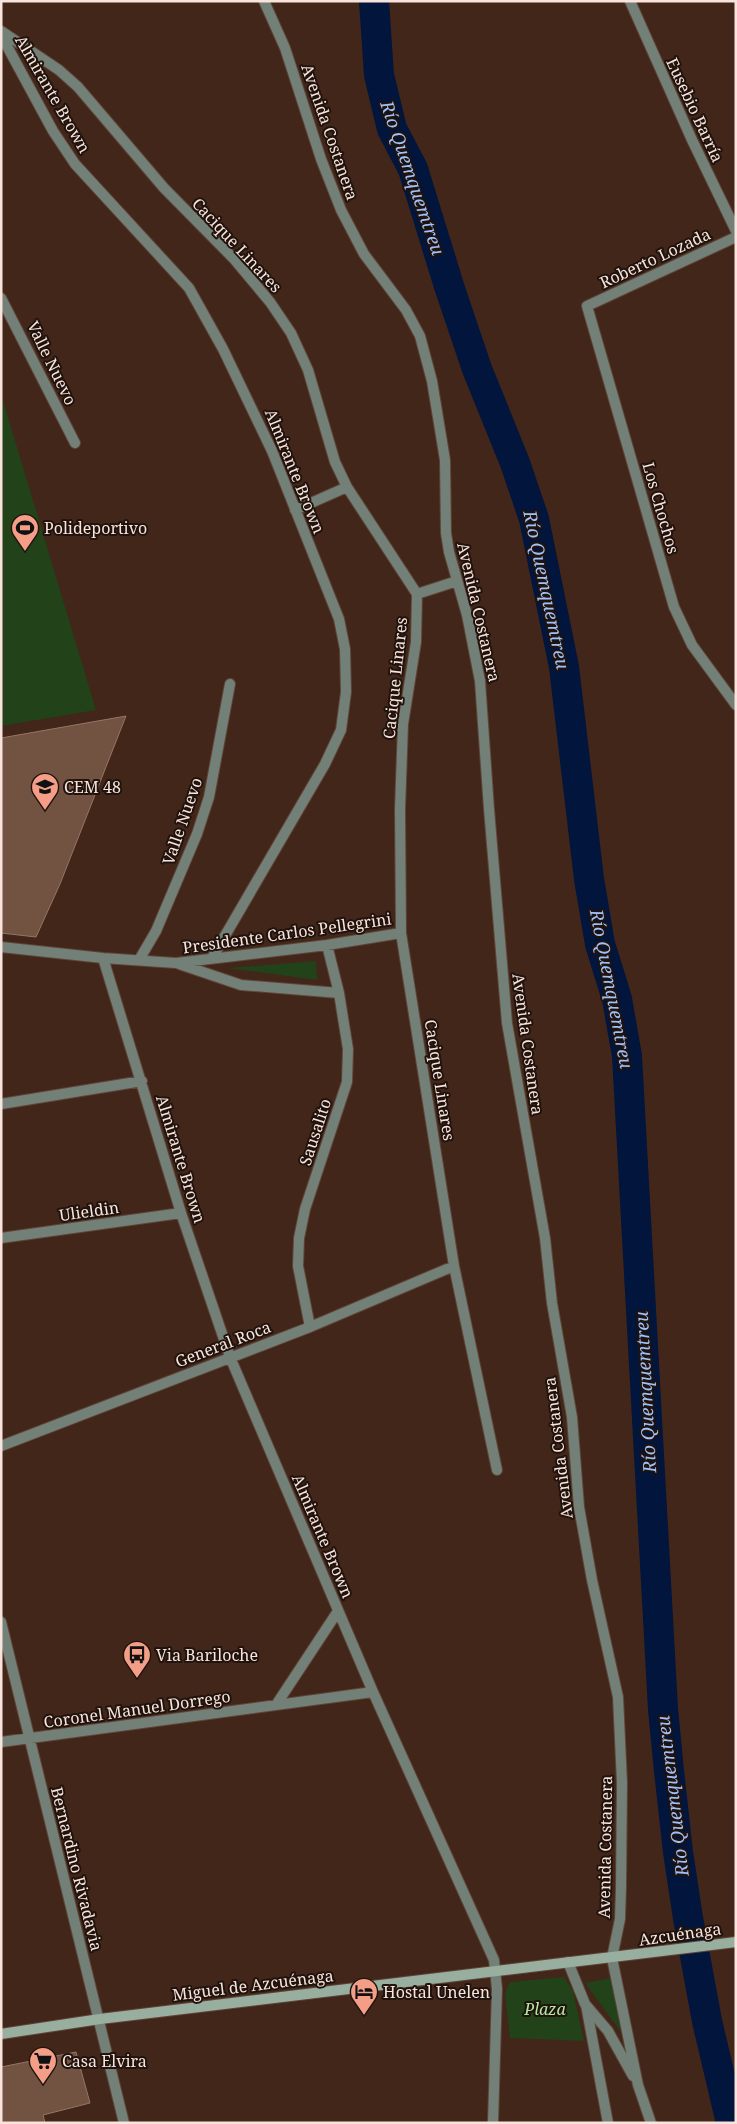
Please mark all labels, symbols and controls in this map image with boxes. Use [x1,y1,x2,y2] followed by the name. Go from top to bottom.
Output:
[10,31,96,157] street label: Almirante Brown
[661,54,729,166] street label: Eusebio Barría
[296,61,364,203] street label: Avenida Costanera
[375,96,451,258] water label: Río Quemquemtreu
[187,193,287,297] street label: Cacique Linares
[596,223,714,293] street label: Roberto Lozada
[22,317,82,409] street label: Valle Nuevo
[260,405,330,537] street label: Almirante Brown
[637,460,685,556] street label: Los Chochos
[518,507,576,672] water label: Río Quemquemtreu
[10,513,40,552] sports icon: Polideportivo
[44,517,147,539] place label: Polideportivo
[452,540,506,684] street label: Avenida Costanera
[378,616,412,740] street label: Cacique Linares
[30,772,60,811] school or university icon: CEM 48
[157,774,207,868] street label: Valle Nuevo
[64,776,121,798] place label: CEM 48
[585,906,639,1071] water label: Río Quemquemtreu
[181,907,393,959] street label: Presidente Carlos Pellegrini
[507,972,549,1116] street label: Avenida Costanera
[420,1018,460,1142] street label: Cacique Linares
[151,1092,211,1226] street label: Almirante Brown
[294,1096,336,1168] street label: Sausalito
[58,1196,120,1226] street label: Ulieldin
[629,1310,661,1474] water label: Río Quemquemtreu
[172,1316,274,1372] street label: General Roca
[538,1376,578,1520] street label: Avenida Costanera
[287,1471,359,1601] street label: Almirante Brown
[122,1640,152,1679] bus stop icon: Via Bariloche
[156,1644,258,1666] place label: Via Bariloche
[42,1685,232,1733] street label: Coronel Manuel Dorrego
[650,1714,694,1879] water label: Río Quemquemtreu
[593,1776,617,1918] street label: Avenida Costanera
[46,1785,108,1953] street label: Bernardino Rivadavia
[637,1917,723,1951] street label: Azcuénaga
[171,1964,335,2006] street label: Miguel de Azcuénaga
[349,1977,379,2016] hotel icon: Hostal Unelen
[383,1981,490,2003] place label: Hostal Unelen
[523,1998,566,2020] park label: Plaza
[28,2046,58,2085] supermarket icon: Casa Elvira
[62,2050,147,2072] place label: Casa Elvira

